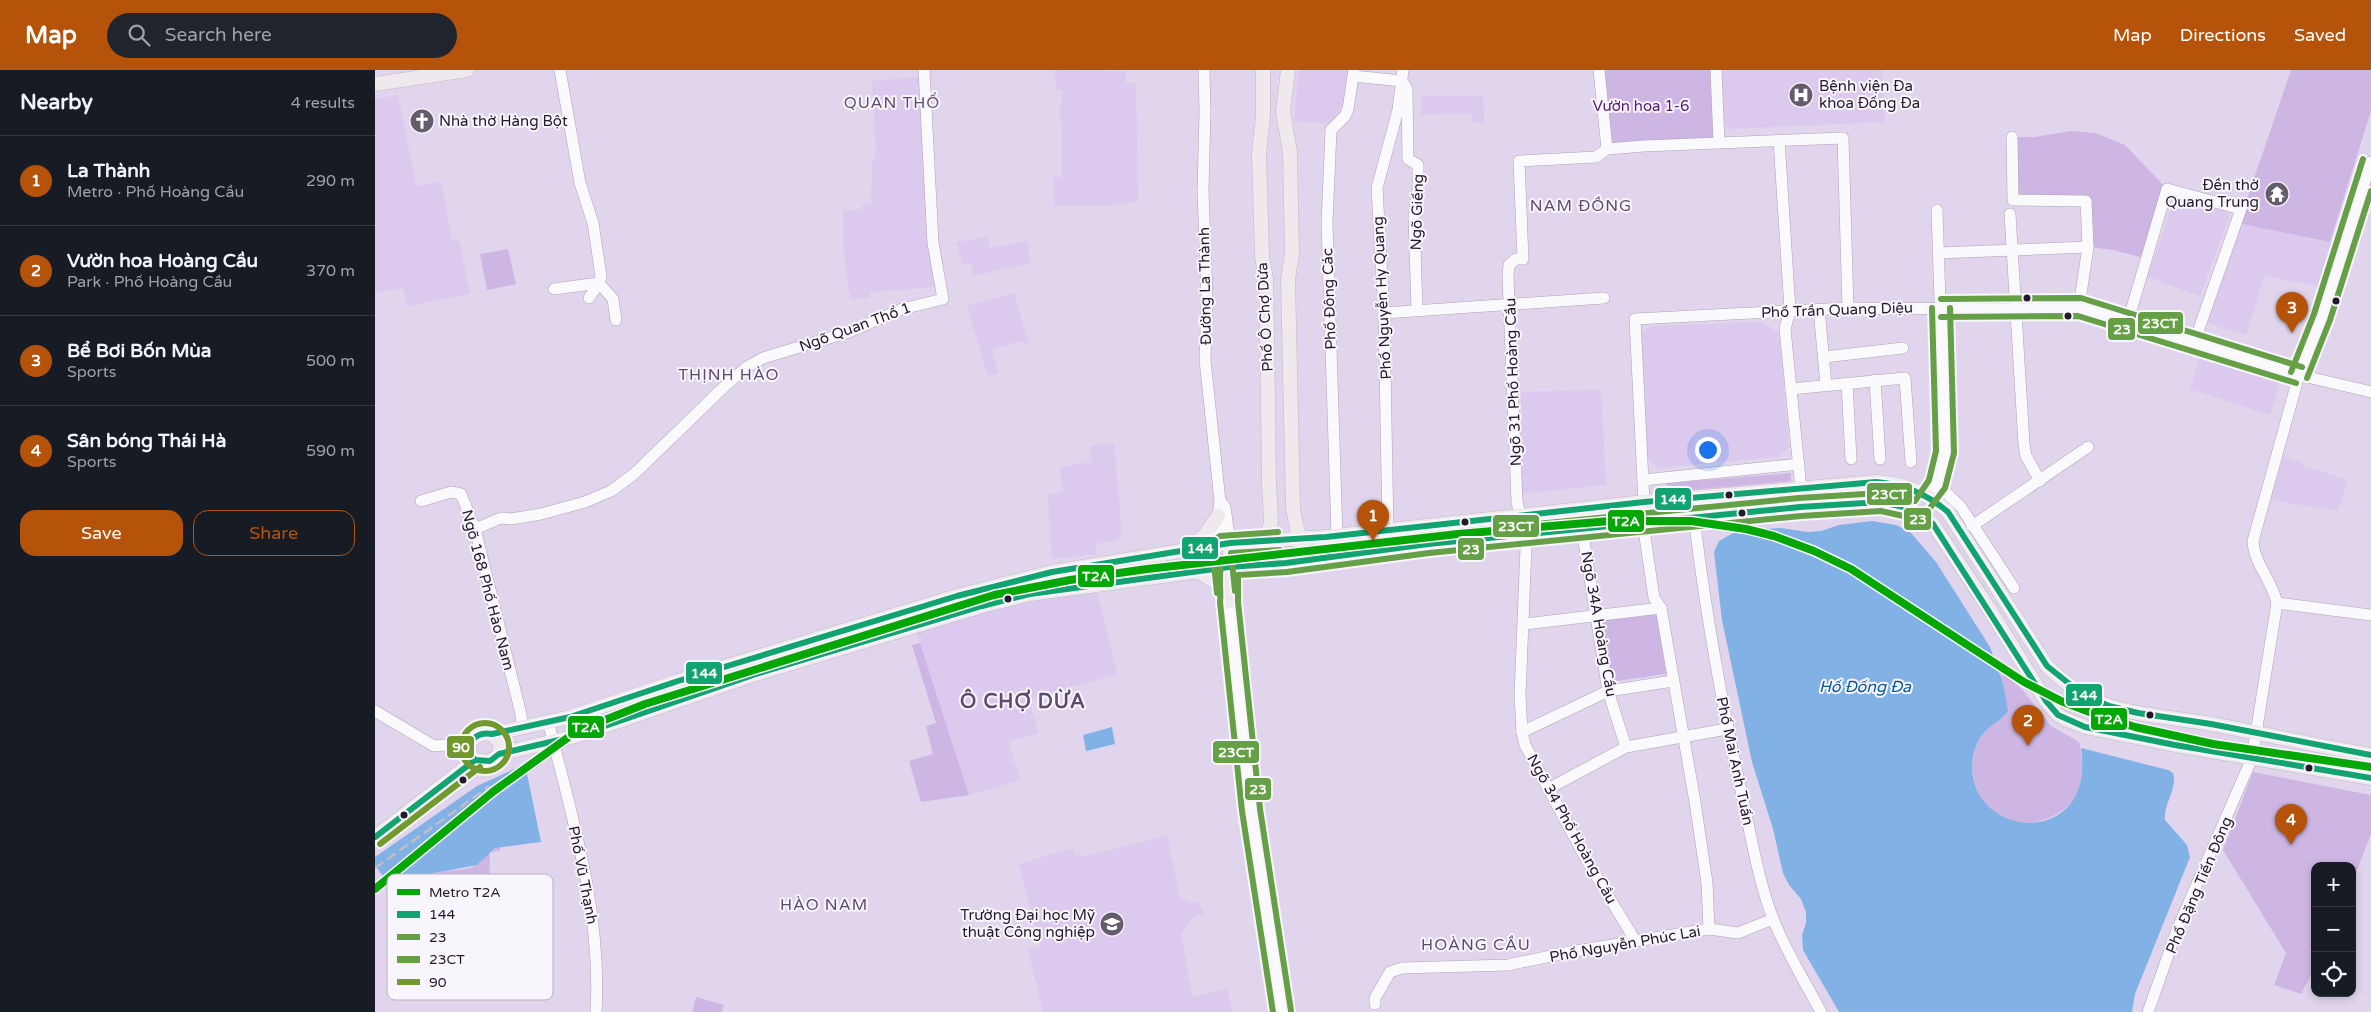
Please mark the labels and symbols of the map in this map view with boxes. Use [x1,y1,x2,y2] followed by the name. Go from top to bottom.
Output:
[1819,77,1920,112] place label: Bệnh viện Đa khoa Đống Đa
[1788,82,1814,108] hospital icon: Bệnh viện Đa khoa Đống Đa
[844,92,940,113] district label: QUAN THỔ
[1593,97,1689,115] park label: Vườn hoa 1-6
[409,108,435,134] church icon: Nhà thờ Hàng Bột
[439,112,568,130] place label: Nhà thờ Hàng Bột
[1407,173,1427,251] street label: Ngõ Giếng
[2165,176,2259,211] place label: Đền thờ Quang Trung
[2264,181,2290,207] temple icon: Đền thờ Quang Trung
[1530,196,1632,216] district label: NAM ĐỒNG
[1369,216,1395,380] street label: Phố Nguyễn Hy Quang
[1195,227,1215,345] street label: Đường La Thành
[1318,248,1340,350] street label: Phố Đông Các
[1253,262,1277,372] street label: Phố Ô Chợ Dừa
[2276,292,2308,333] pin: 3
[2022,293,2032,303] unlabelled marker
[2331,296,2341,306] unlabelled marker
[797,298,913,356] street label: Ngõ Quan Thổ 1
[1501,298,1525,466] street label: Ngõ 31 Phố Hoàng Cầu
[1761,298,1913,322] street label: Phố Trần Quang Diệu
[2063,311,2073,321] unlabelled marker
[2137,311,2184,335] line badge: 23CT
[2142,315,2178,332] text: 23CT
[2107,317,2136,341] line badge: 23
[2113,321,2131,338] text: 23
[678,365,780,385] district label: THỊNH HÀO
[1695,437,1721,463] your location
[1866,482,1913,506] line badge: 23CT
[1871,486,1907,503] text: 23CT
[1654,487,1692,511] line badge: 144
[1724,490,1734,500] unlabelled marker
[1660,491,1686,508] text: 144
[1357,500,1389,541] pin: 1
[1903,507,1932,531] line badge: 23
[458,508,518,672] street label: Ngõ 168 Phố Hào Nam
[1737,508,1747,518] unlabelled marker
[1607,509,1645,533] line badge: T2A
[1909,511,1927,528] text: 23
[1611,513,1640,530] text: T2A
[1492,514,1540,538] line badge: 23CT
[1460,517,1470,527] unlabelled marker
[1498,518,1534,535] text: 23CT
[1181,536,1219,560] line badge: 144
[1457,537,1485,561] line badge: 23
[1187,540,1213,557] text: 144
[1462,541,1480,558] text: 23
[1577,550,1621,698] street label: Ngõ 34A Hoàng Cầu
[1077,564,1115,588] line badge: T2A
[1081,568,1110,585] text: T2A
[1003,594,1013,604] unlabelled marker
[685,661,723,685] line badge: 144
[691,665,717,682] text: 144
[1819,677,1912,697] water label: Hố Đống Đa
[2065,683,2103,707] line badge: 144
[2071,687,2097,704] text: 144
[960,688,1086,714] district label: Ô CHỢ DỪA
[1713,695,1757,827] street label: Phố Mai Anh Tuấn
[2012,705,2044,746] pin: 2
[2090,707,2128,731] line badge: T2A
[2145,710,2155,720] unlabelled marker
[2094,711,2123,728] text: T2A
[567,715,605,739] line badge: T2A
[571,719,600,736] text: T2A
[446,735,475,759] line badge: 90
[452,739,470,756] text: 90
[1212,740,1260,764] line badge: 23CT
[1218,744,1254,761] text: 23CT
[1523,751,1621,907] street label: Ngõ 34 Phố Hoàng Cầu
[2304,763,2314,773] unlabelled marker
[458,775,468,785] unlabelled marker
[1244,777,1272,801] line badge: 23
[1249,781,1267,798] text: 23
[2275,804,2307,845] pin: 4
[399,810,409,820] unlabelled marker
[2162,814,2236,956] street label: Phố Đặng Tiến Đông
[565,824,601,926] street label: Phố Vũ Thạnh
[387,874,553,1000] legend
[429,884,501,901] text: Metro T2A
[780,895,868,915] district label: HÀO NAM
[429,906,456,923] text: 144
[960,906,1095,941] place label: Trường Đại học Mỹ thuật Công nghiệp
[1099,911,1125,937] school or university icon: Trường Đại học Mỹ thuật Công nghiệp
[1548,922,1702,966] street label: Phố Nguyễn Phúc Lai
[429,929,447,946] text: 23
[1421,935,1531,955] district label: HOÀNG CẦU
[429,951,465,968] text: 23CT
[429,974,447,991] text: 90

